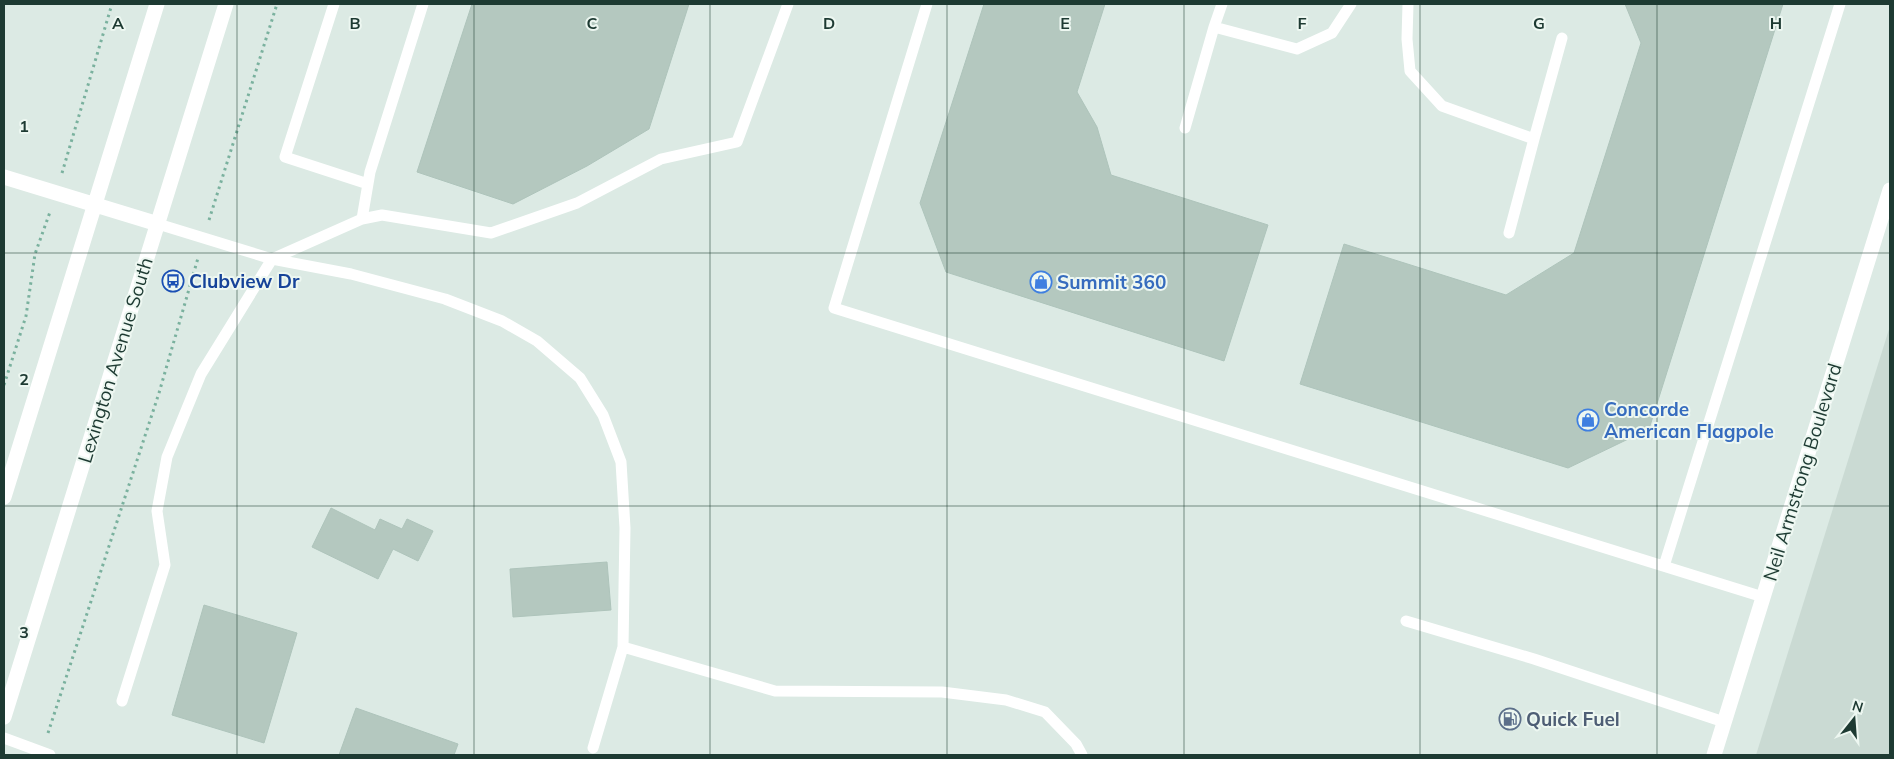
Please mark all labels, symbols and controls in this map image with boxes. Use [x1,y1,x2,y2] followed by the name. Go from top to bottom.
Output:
[112,13,124,33] text: A
[349,13,361,33] text: B
[587,13,598,33] text: C
[823,13,835,33] text: D
[1060,13,1070,33] text: E
[1297,13,1307,33] text: F
[1533,13,1545,33] text: G
[1770,13,1782,33] text: H
[19,116,29,136] text: 1
[72,254,158,466] street label: Lexington Avenue South
[161,269,185,293] bus stop icon: Clubview Dr
[189,269,300,293] place label: Clubview Dr
[1029,270,1053,294] shop icon: Summit 360
[1057,270,1166,294] place label: Summit 360
[1757,360,1847,584] street label: Neil Armstrong Boulevard
[19,369,29,389] text: 2
[1604,397,1774,443] place label: Concorde American Flagpole
[1576,408,1600,432] shop icon: Concorde American Flagpole
[19,622,29,642] text: 3
[1829,694,1879,744] north arrow
[1850,696,1865,717] text: N
[1498,707,1522,731] fuel station icon: Quick Fuel
[1526,707,1620,731] place label: Quick Fuel

